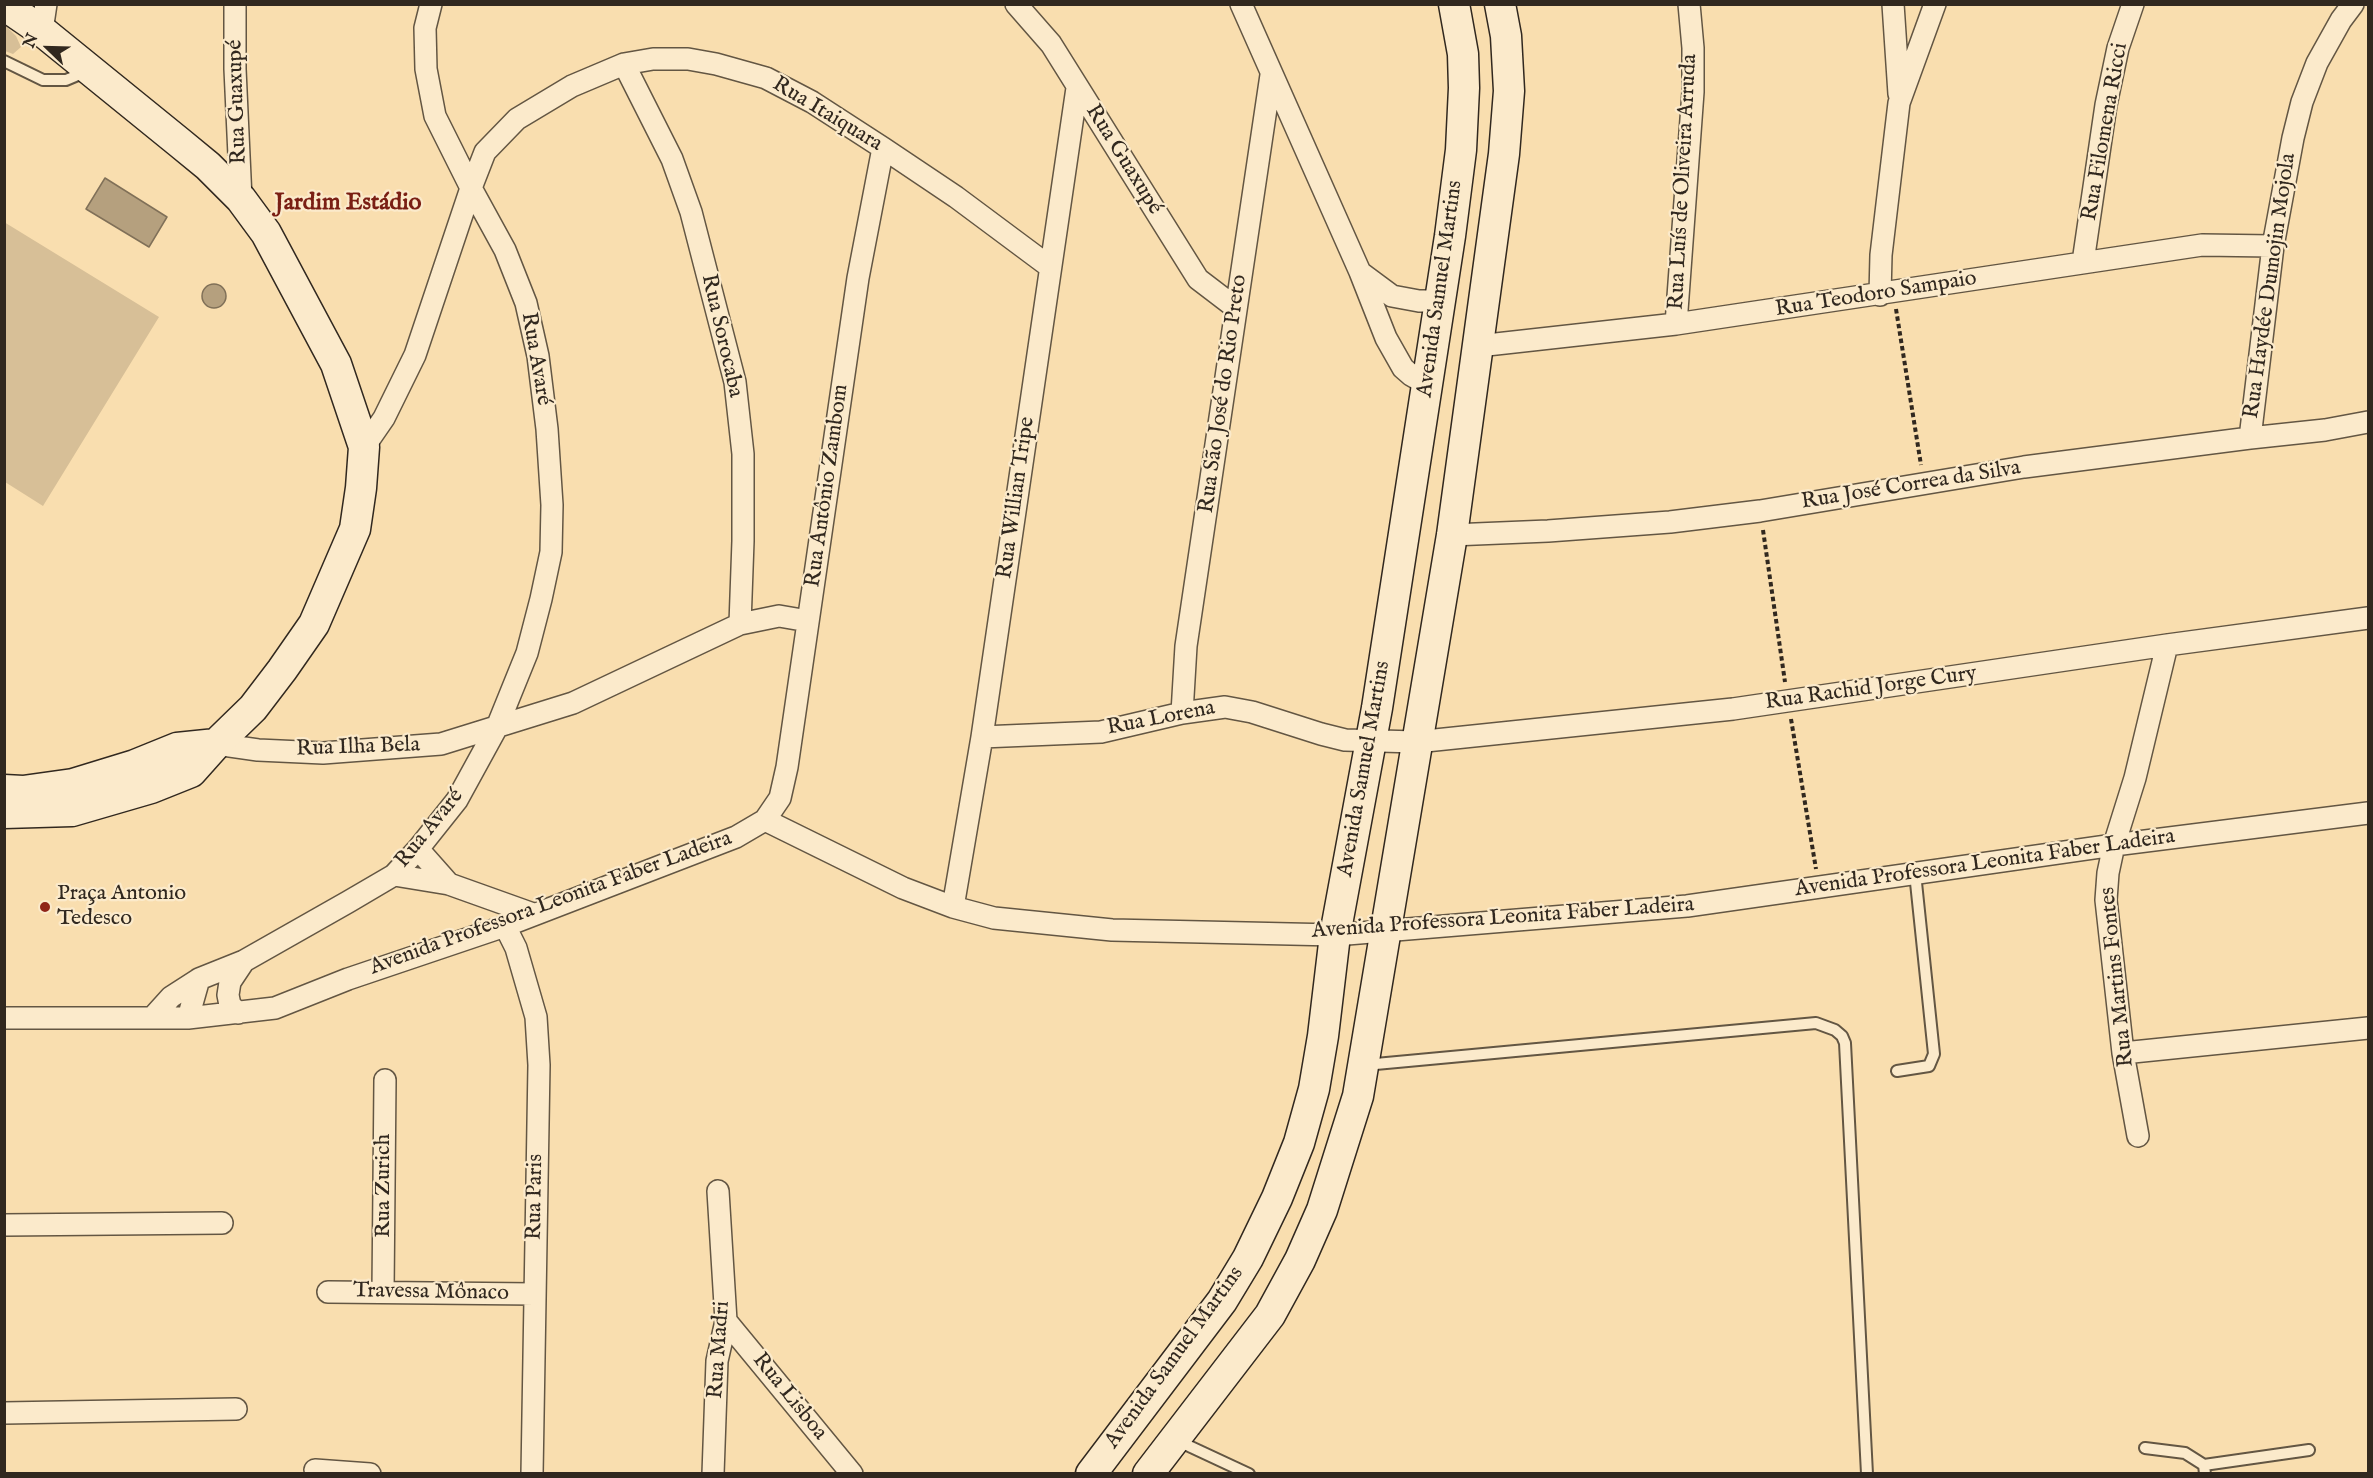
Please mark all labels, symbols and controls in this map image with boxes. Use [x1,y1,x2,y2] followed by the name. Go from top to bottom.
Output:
[18,18,78,78] north arrow
[20,31,43,51] text: N
[223,39,253,165] street label: Rua Guaxupé
[2077,41,2135,223] street label: Rua Filomena Ricci
[1664,53,1704,311] street label: Rua Luís de Oliveira Arruda
[767,72,887,158] street label: Rua Itaiquara
[1079,100,1167,220] street label: Rua Guaxupé
[2239,152,2303,420] street label: Rua Haydée Dumojin Mojola
[1413,179,1469,399] street label: Avenida Samuel Martins
[274,190,422,218] district label: Jardim Estádio
[1773,266,1979,324] street label: Rua Teodoro Sampaio
[694,272,748,400] street label: Rua Sorocaba
[1194,273,1254,515] street label: Rua São José do Rio Preto
[514,310,556,408] street label: Rua Avaré
[801,383,855,589] street label: Rua Antônio Zambom
[993,415,1041,581] street label: Rua Willian Tripe
[1800,456,2022,516] street label: Rua José Correa da Silva
[1333,659,1397,879] street label: Avenida Samuel Martins
[1764,661,1978,717] street label: Rua Rachid Jorge Cury
[1105,696,1217,742] street label: Rua Lorena
[296,733,420,763] street label: Rua Ilha Bela
[390,784,470,874] street label: Rua Avaré
[1793,824,2177,904] street label: Avenida Professora Leonita Faber Ladeira
[366,826,736,982] street label: Avenida Professora Leonita Faber Ladeira
[57,881,186,932] place label: Praça Antonio Tedesco
[2095,886,2141,1068] street label: Rua Martins Fontes
[1311,892,1695,946] street label: Avenida Professora Leonita Faber Ladeira
[38,900,52,914] marker: Praça Antonio Tedesco
[371,1134,397,1238] street label: Rua Zurich
[522,1154,550,1240] street label: Rua Paris
[1100,1262,1250,1454] street label: Avenida Samuel Martins
[353,1278,509,1308] street label: Travessa Mônaco
[703,1300,737,1400] street label: Rua Madri
[746,1348,832,1446] street label: Rua Lisboa

